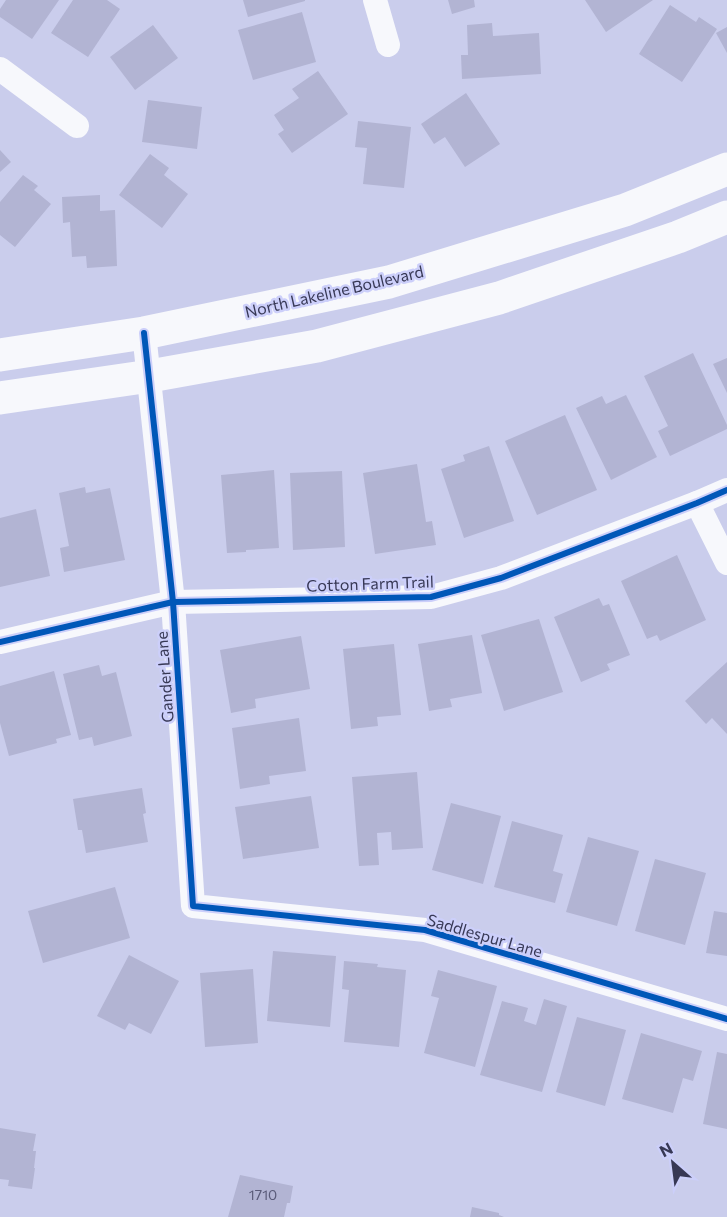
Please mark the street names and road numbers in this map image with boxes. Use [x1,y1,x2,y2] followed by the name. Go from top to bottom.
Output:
[243,261,425,321] street label: North Lakeline Boulevard
[306,571,434,595] street label: Cotton Farm Trail
[151,631,177,723] street label: Gander Lane
[425,909,545,961] street label: Saddlespur Lane

